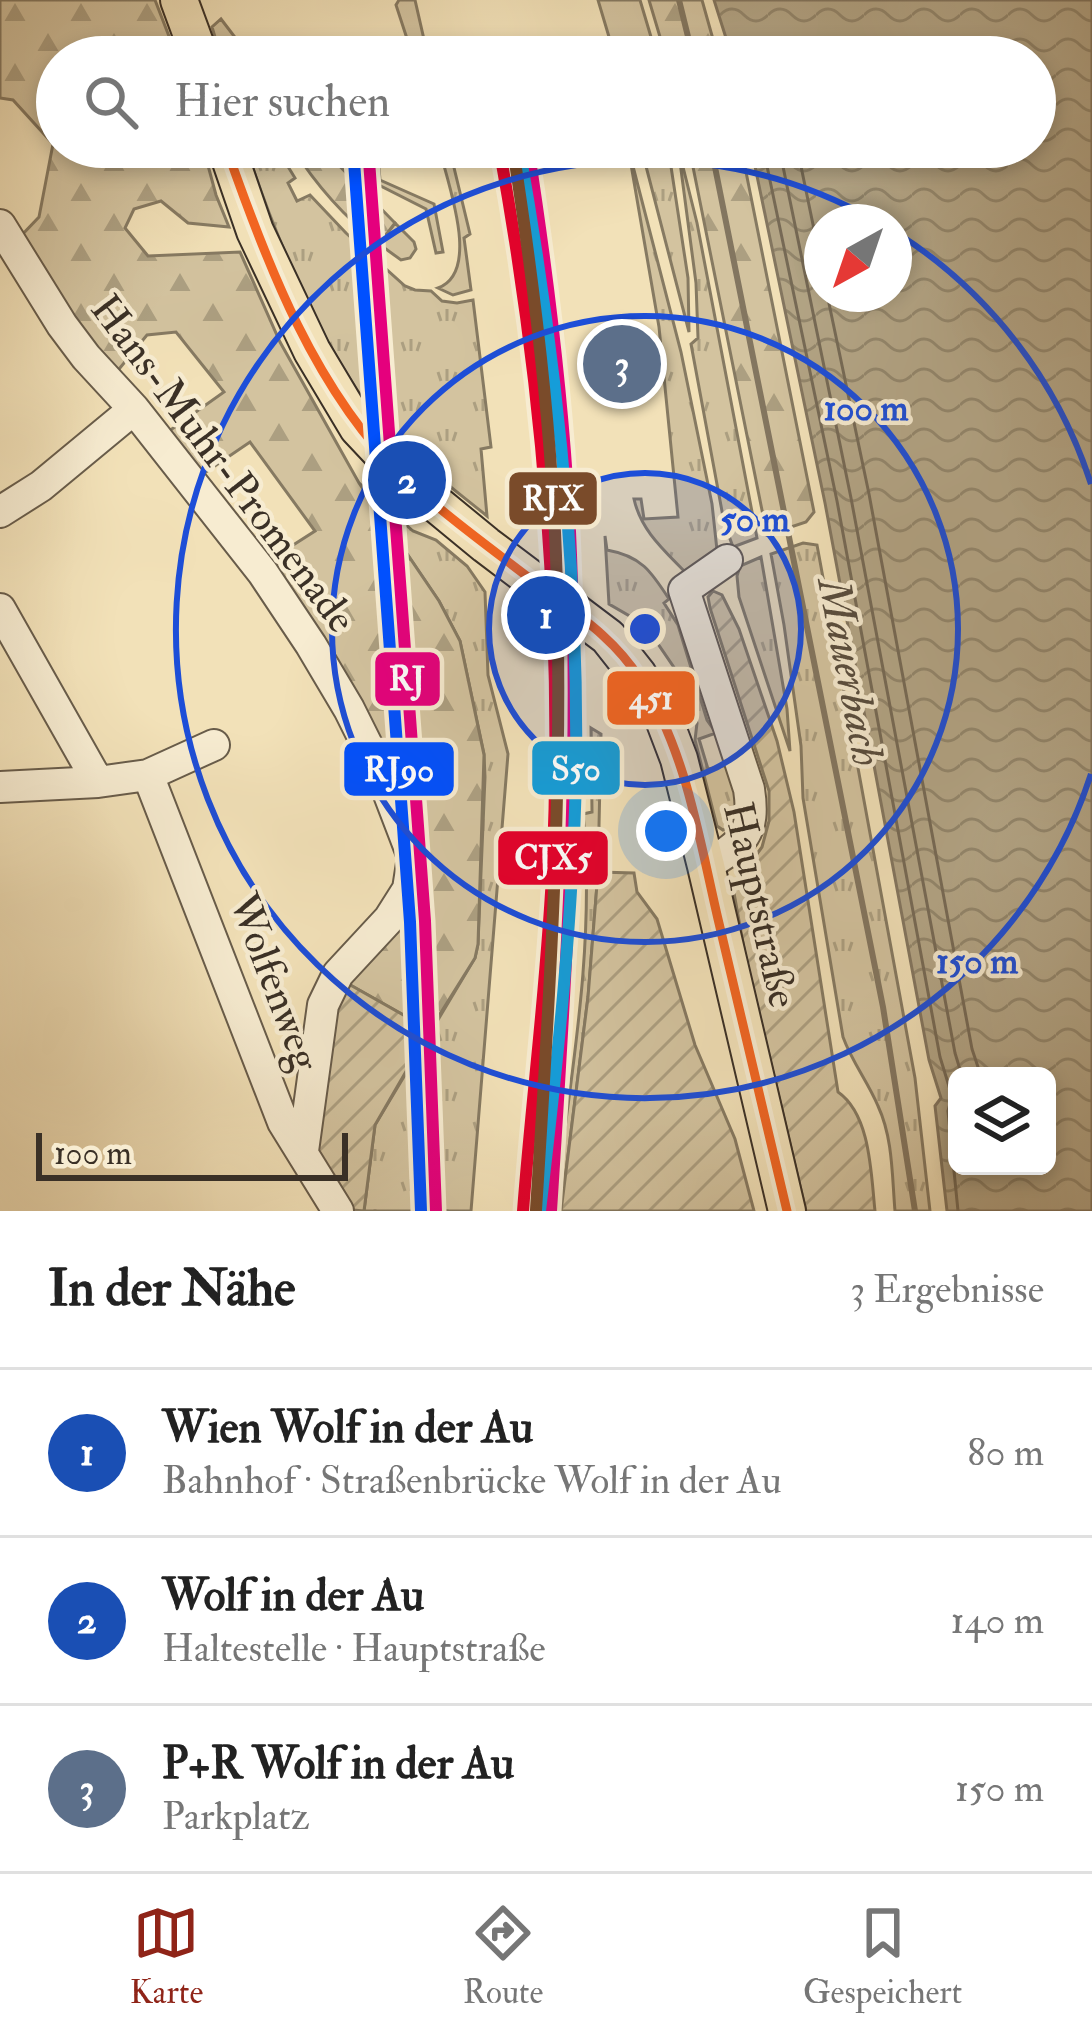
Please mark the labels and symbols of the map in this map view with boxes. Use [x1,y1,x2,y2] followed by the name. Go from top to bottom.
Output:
[804,204,912,312] north arrow
[79,285,367,643] street label: Hans-Muhr-Promenade
[583,319,661,409] pin: 3
[823,386,909,431] text: 100 m
[368,435,446,525] pin: 2
[507,470,599,527] line badge: RJX
[522,479,585,521] text: RJX
[720,497,790,542] text: 50 m
[507,570,585,660] pin: 1
[804,570,896,771] water label: Mauerbach
[624,608,666,650] centre of rings
[373,650,442,708] line badge: RJ
[389,659,426,701] text: RJ
[605,669,697,727] line badge: 451
[628,678,673,719] text: 451
[530,739,622,797] line badge: S50
[342,740,456,798] line badge: RJ90
[551,749,601,790] text: S50
[364,750,434,792] text: RJ90
[711,797,809,1013] street label: Hauptstraße
[636,801,696,861] your location
[496,829,610,887] line badge: CJX5
[514,838,592,880] text: CJX5
[216,885,332,1079] street label: Wolfenweg
[936,939,1018,984] text: 150 m
[36,1127,348,1180] scale bar

